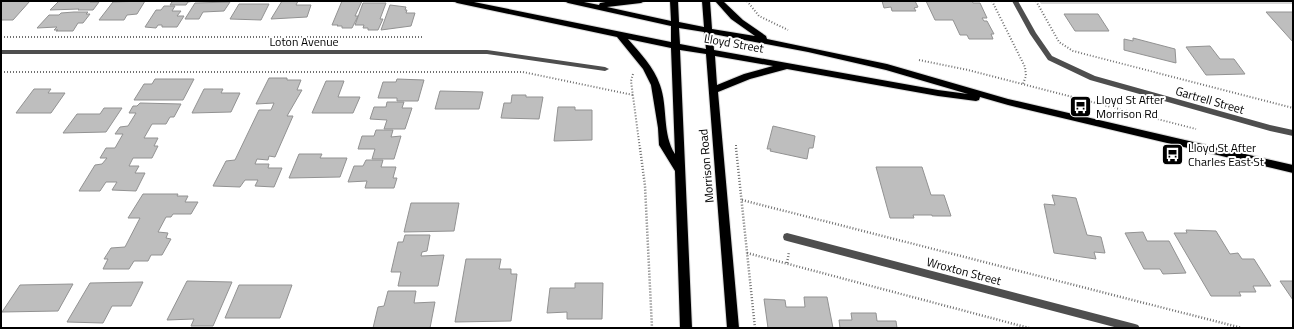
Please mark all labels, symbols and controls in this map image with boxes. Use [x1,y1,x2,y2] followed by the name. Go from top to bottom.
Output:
[703,28,766,58] street label: Lloyd Street
[269,32,339,51] street label: Loton Avenue
[1173,81,1247,119] street label: Gartrell Street
[1096,90,1164,123] place label: Lloyd St After Morrison Rd
[1068,93,1094,119] bus stop icon: Lloyd St After Morrison Rd
[693,128,719,204] street label: Morrison Road
[1188,138,1265,171] place label: Lloyd St After Charles East St
[1160,141,1186,167] bus stop icon: Lloyd St After Charles East St
[925,252,1004,290] street label: Wroxton Street

